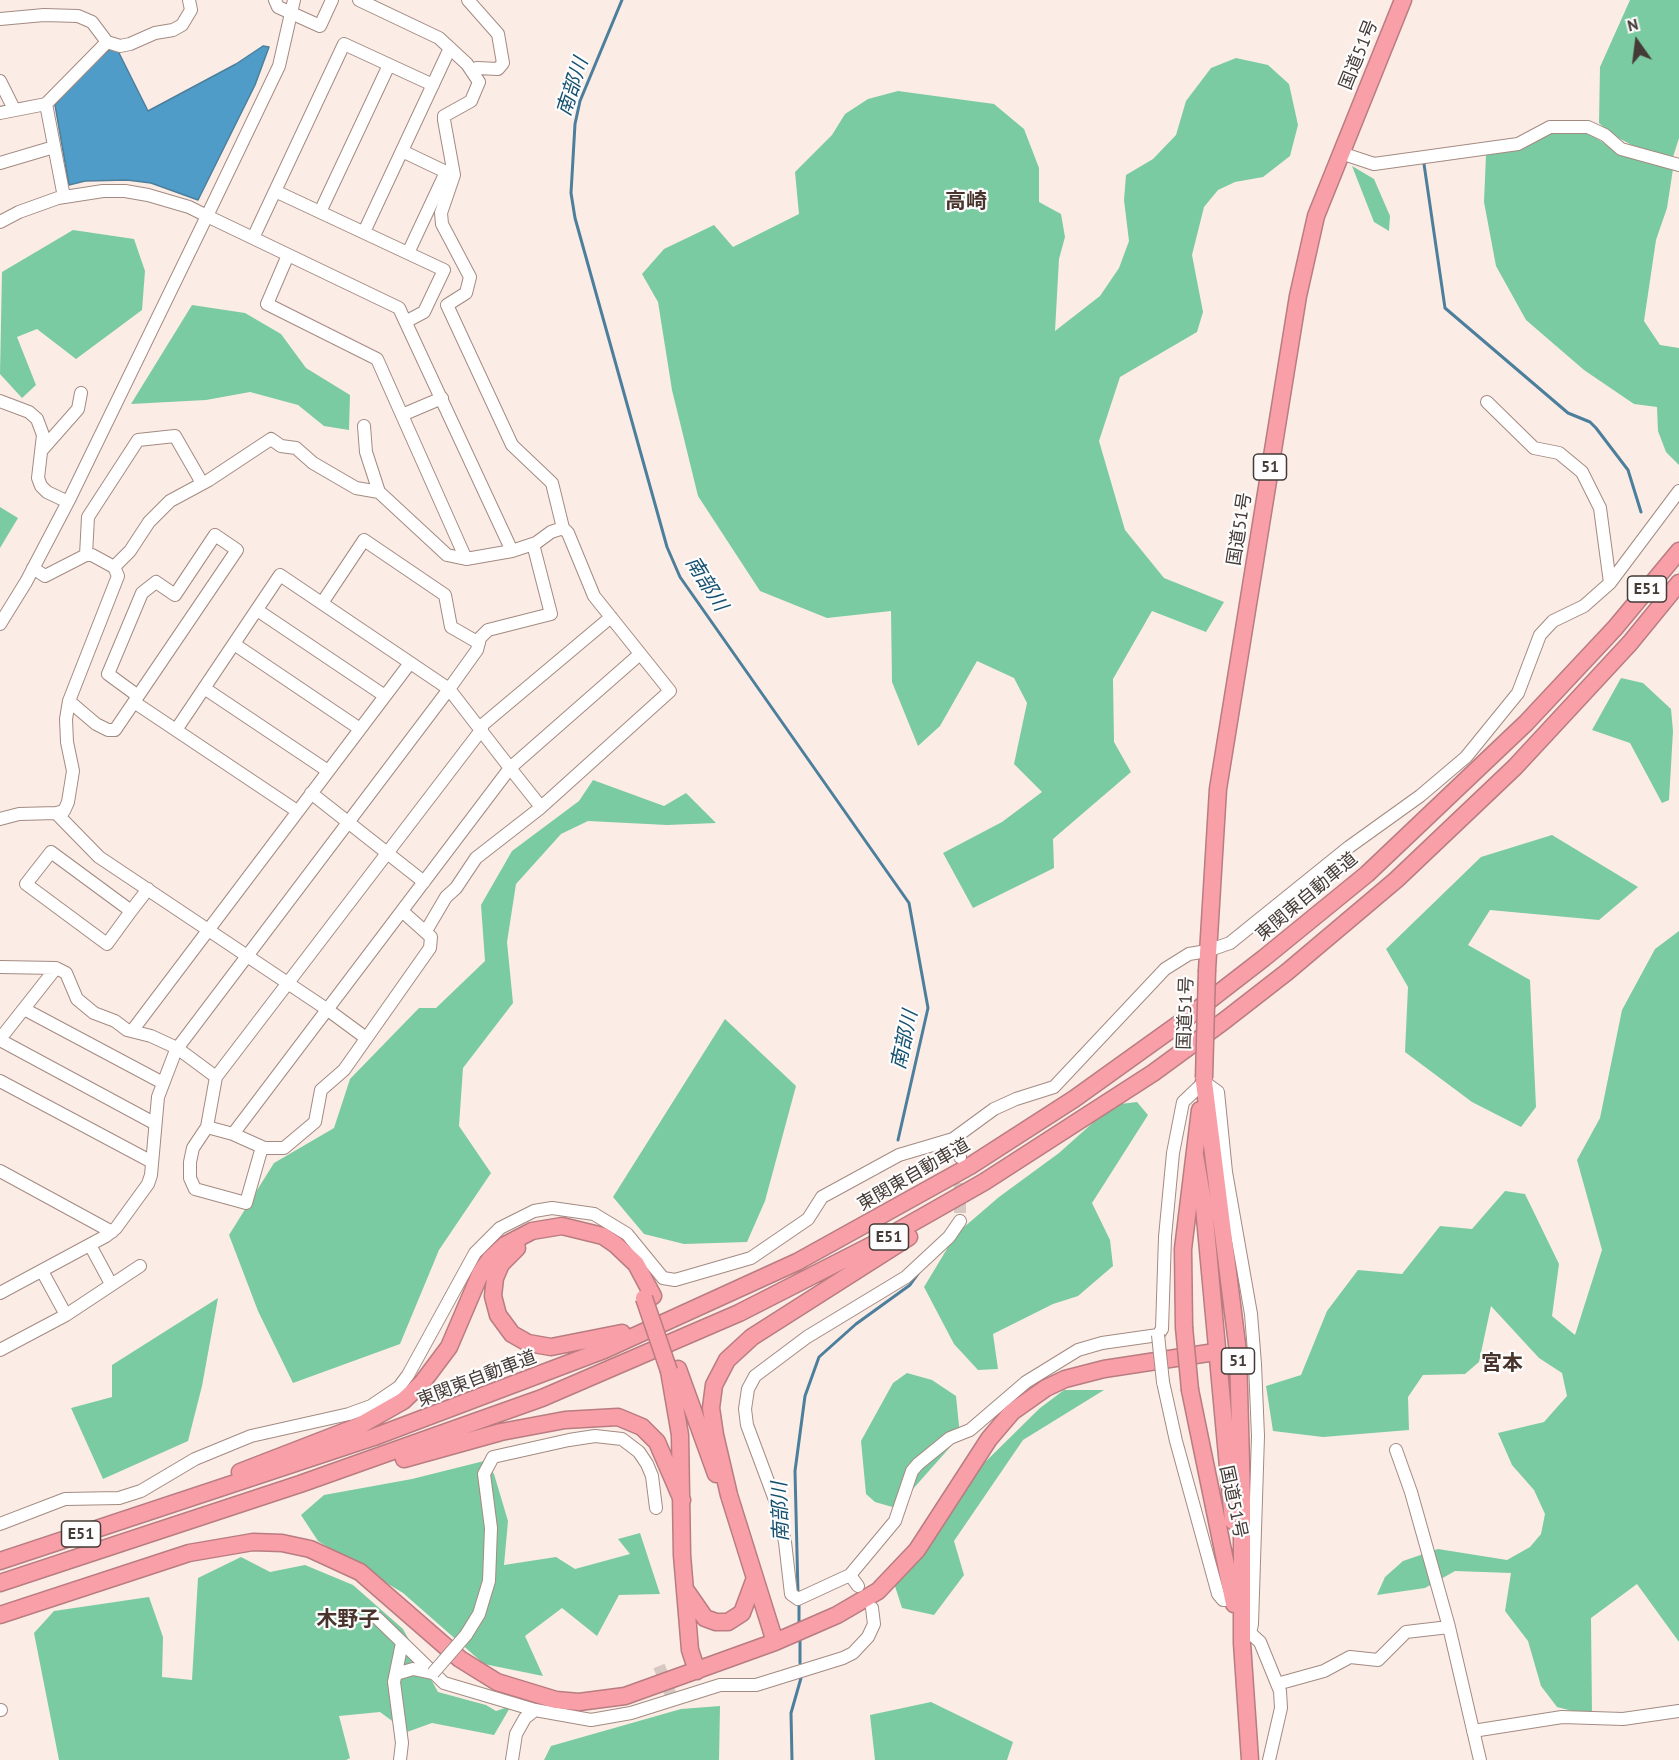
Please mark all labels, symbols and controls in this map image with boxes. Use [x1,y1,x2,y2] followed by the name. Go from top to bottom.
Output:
[1607,12,1667,72] north arrow
[1625,14,1640,36] text: N
[1335,17,1383,93] street label: 国道51号
[552,55,594,119] water label: 南部川
[945,189,987,215] district label: 高崎
[1254,454,1286,480] road number: 51
[1224,491,1256,567] street label: 国道51号
[680,552,732,616] water label: 南部川
[1628,576,1666,602] road number: E51
[1252,848,1362,946] street label: 東関東自動車道
[1174,976,1198,1050] street label: 国道51号
[887,1008,923,1072] water label: 南部川
[854,1134,974,1216] street label: 東関東自動車道
[870,1224,908,1250] road number: E51
[414,1346,540,1412] street label: 東関東自動車道
[1222,1348,1254,1374] road number: 51
[1481,1351,1523,1377] district label: 宮本
[1215,1464,1251,1540] street label: 国道51号
[768,1482,794,1542] water label: 南部川
[62,1521,100,1547] road number: E51
[317,1607,379,1633] district label: 木野子

